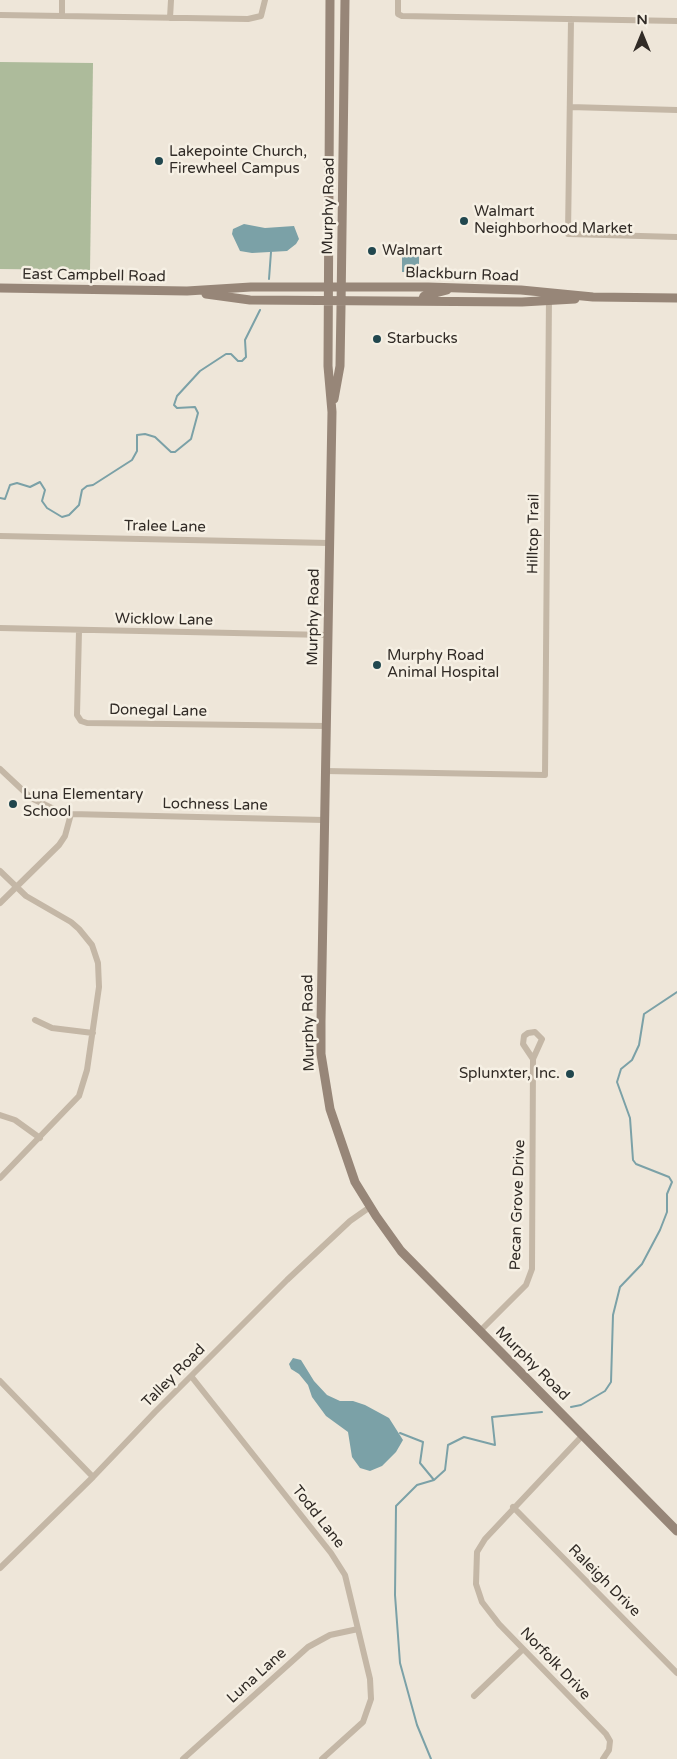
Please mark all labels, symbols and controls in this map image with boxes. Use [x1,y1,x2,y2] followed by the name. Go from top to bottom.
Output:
[617,10,667,60] north arrow
[636,11,648,28] text: N
[169,143,307,178] place label: Lakepointe Church, Firewheel Campus
[153,155,165,167] marker: Lakepointe Church, Firewheel Campus
[319,157,339,255] street label: Murphy Road
[474,203,633,238] place label: Walmart Neighborhood Market
[458,215,470,227] marker: Walmart Neighborhood Market
[382,242,442,260] place label: Walmart
[366,245,378,257] marker: Walmart
[405,264,519,286] street label: Blackburn Road
[22,266,166,286] street label: East Campbell Road
[387,330,458,348] place label: Starbucks
[371,333,383,345] marker: Starbucks
[524,494,544,574] street label: Hilltop Trail
[124,517,206,537] street label: Tralee Lane
[304,568,324,666] street label: Murphy Road
[115,610,213,630] street label: Wicklow Lane
[387,647,499,682] place label: Murphy Road Animal Hospital
[371,659,383,671] marker: Murphy Road Animal Hospital
[109,701,207,721] street label: Donegal Lane
[23,786,143,821] place label: Luna Elementary School
[162,795,268,815] street label: Lochness Lane
[7,798,19,810] marker: Luna Elementary School
[299,974,319,1072] street label: Murphy Road
[459,1065,560,1083] place label: Splunxter, Inc.
[564,1068,576,1080] marker: Splunxter, Inc.
[507,1139,529,1271] street label: Pecan Grove Drive
[491,1323,573,1405] street label: Murphy Road
[139,1341,209,1411] street label: Talley Road
[288,1482,348,1552] street label: Todd Lane
[564,1541,644,1621] street label: Raleigh Drive
[516,1624,594,1704] street label: Norfolk Drive
[224,1645,290,1707] street label: Luna Lane

